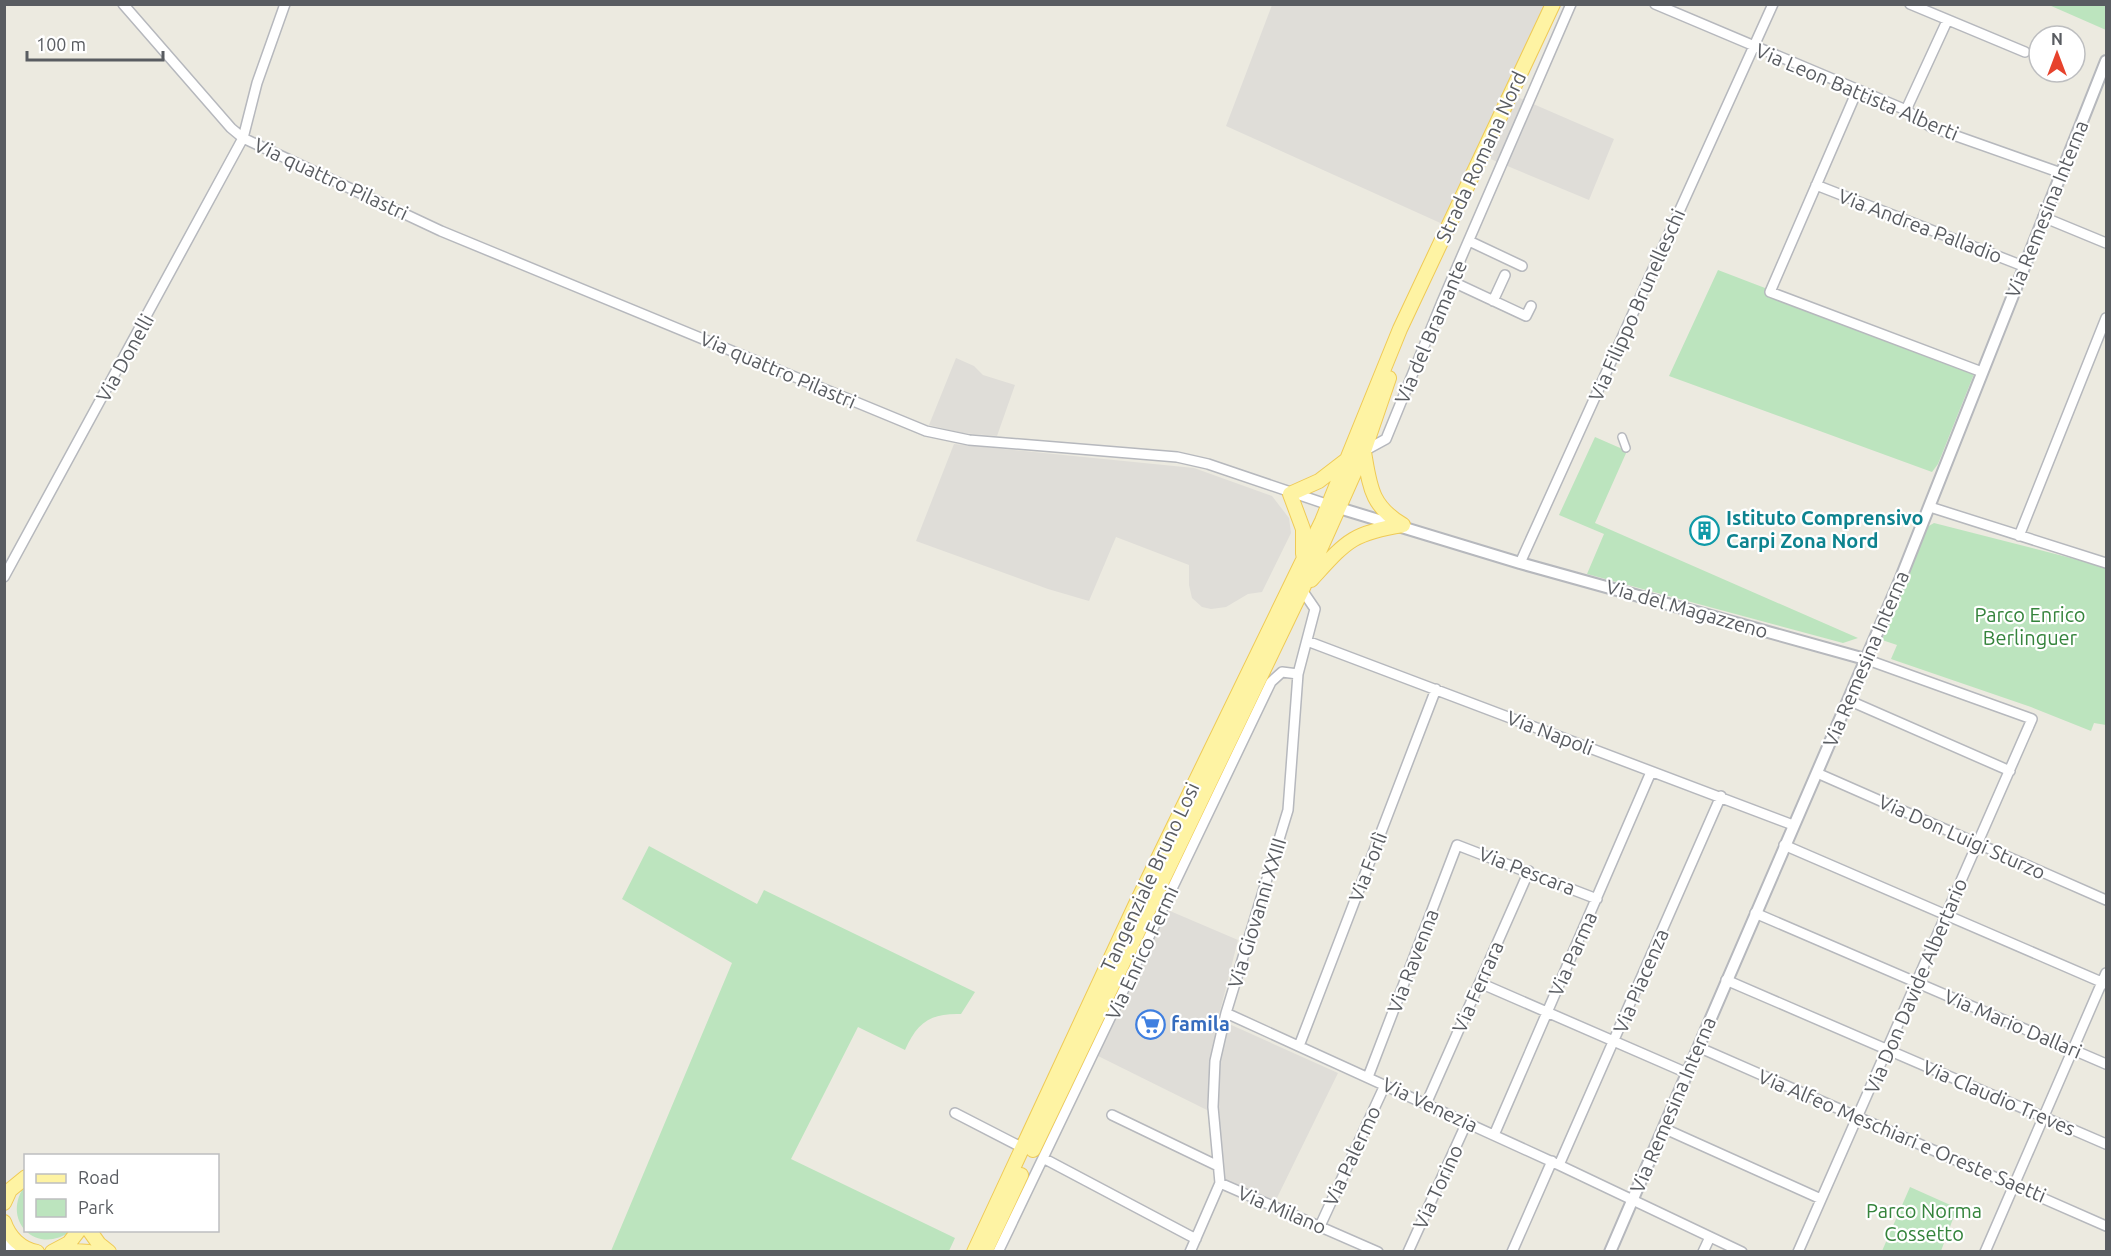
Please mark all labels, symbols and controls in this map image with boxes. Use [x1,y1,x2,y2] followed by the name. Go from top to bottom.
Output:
[27,24,164,62] scale bar
[2027,24,2087,84] north arrow
[2051,30,2063,48] text: N
[36,34,86,54] text: 100 m
[1752,38,1962,145] street label: Via Leon Battista Alberti
[1431,68,1530,246] street label: Strada Romana Nord
[2000,117,2093,301] street label: Via Remesina Interna
[250,133,412,224] street label: Via quattro Pilastri
[1835,184,2005,267] street label: Via Andrea Palladio
[1584,205,1689,405] street label: Via Filippo Brunelleschi
[1390,256,1471,407] street label: Via del Bramante
[91,310,158,406] street label: Via Donelli
[697,326,860,413] street label: Via quattro Pilastri
[1726,506,1923,552] place label: Istituto Comprensivo Carpi Zona Nord
[1689,514,1721,546] building icon: Istituto Comprensivo Carpi Zona Nord
[1818,567,1913,750] street label: Via Remesina Interna
[1603,574,1771,643] street label: Via del Magazzeno
[1974,603,2086,649] park label: Parco Enrico Berlinguer
[1504,705,1597,760] street label: Via Napoli
[1096,779,1204,975] street label: Tangenziale Bruno Losi
[1875,789,2049,884] street label: Via Don Luigi Sturzo
[1344,829,1391,905] street label: Via Forlì
[1223,835,1290,991] street label: Via Giovanni XXIII
[1476,842,1579,899] street label: Via Pescara
[1860,875,1971,1097] street label: Via Don Davide Albertario
[1101,882,1183,1023] street label: Via Enrico Fermi
[1382,906,1443,1016] street label: Via Ravenna
[1544,908,1601,1000] street label: Via Parma
[1608,925,1673,1037] street label: Via Piacenza
[1447,937,1508,1036] street label: Via Ferrara
[1941,984,2085,1063] street label: Via Mario Dallari
[1134,1008,1166,1040] supermarket icon: famila
[1171,1012,1230,1035] place label: famila
[1625,1013,1720,1196] street label: Via Remesina Interna
[1919,1055,2079,1140] street label: Via Claudio Treves
[1755,1064,2050,1207] street label: Via Alfeo Meschiari e Oreste Saetti
[1379,1072,1482,1137] street label: Via Venezia
[1318,1102,1385,1210] street label: Via Palermo
[1408,1141,1467,1233] street label: Via Torino
[24,1154,219,1232] legend
[78,1167,120,1187] text: Road
[1234,1181,1330,1238] street label: Via Milano
[78,1197,114,1217] text: Park
[1866,1199,1982,1245] park label: Parco Norma Cossetto

